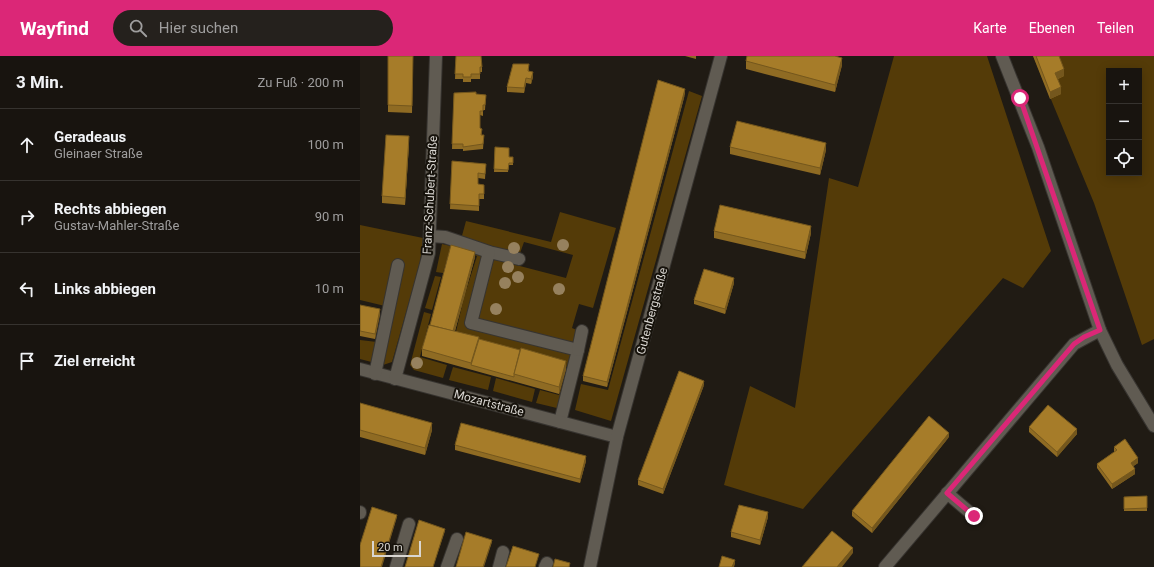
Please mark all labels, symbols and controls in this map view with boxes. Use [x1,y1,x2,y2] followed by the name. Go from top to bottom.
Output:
[113,10,393,46] search box
[20,17,89,40] text: Wayfind
[127,17,149,39] icon: search
[159,19,238,37] text: Hier suchen
[973,20,1007,36] text: Karte
[1029,20,1075,36] text: Ebenen
[1097,20,1134,36] text: Teilen
[1106,68,1142,176] map controls
[1106,68,1142,104] button: +
[16,72,64,92] text: 3 Min.
[258,75,344,90] text: Zu Fuß · 200 m
[1011,89,1029,107] route start
[1106,104,1142,140] button: −
[54,128,126,146] text: Geradeaus
[16,134,38,156] icon: ahead
[420,135,440,255] street label: Franz-Schubert-Straße
[307,137,344,152] text: 100 m
[1106,140,1142,176] button: locate
[54,146,143,161] text: Gleinaer Straße
[54,200,167,218] text: Rechts abbiegen
[16,206,38,228] icon: right
[315,209,344,224] text: 90 m
[54,218,179,233] text: Gustav-Mahler-Straße
[634,266,670,356] street label: Gutenbergstraße
[16,278,38,300] icon: left
[54,280,156,298] text: Links abbiegen
[315,281,344,296] text: 10 m
[16,350,38,372] icon: arrive
[54,352,135,370] text: Ziel erreicht
[452,387,526,419] street label: Mozartstraße
[965,507,983,525] route end
[372,539,421,558] scale bar
[378,541,403,554] text: 20 m

